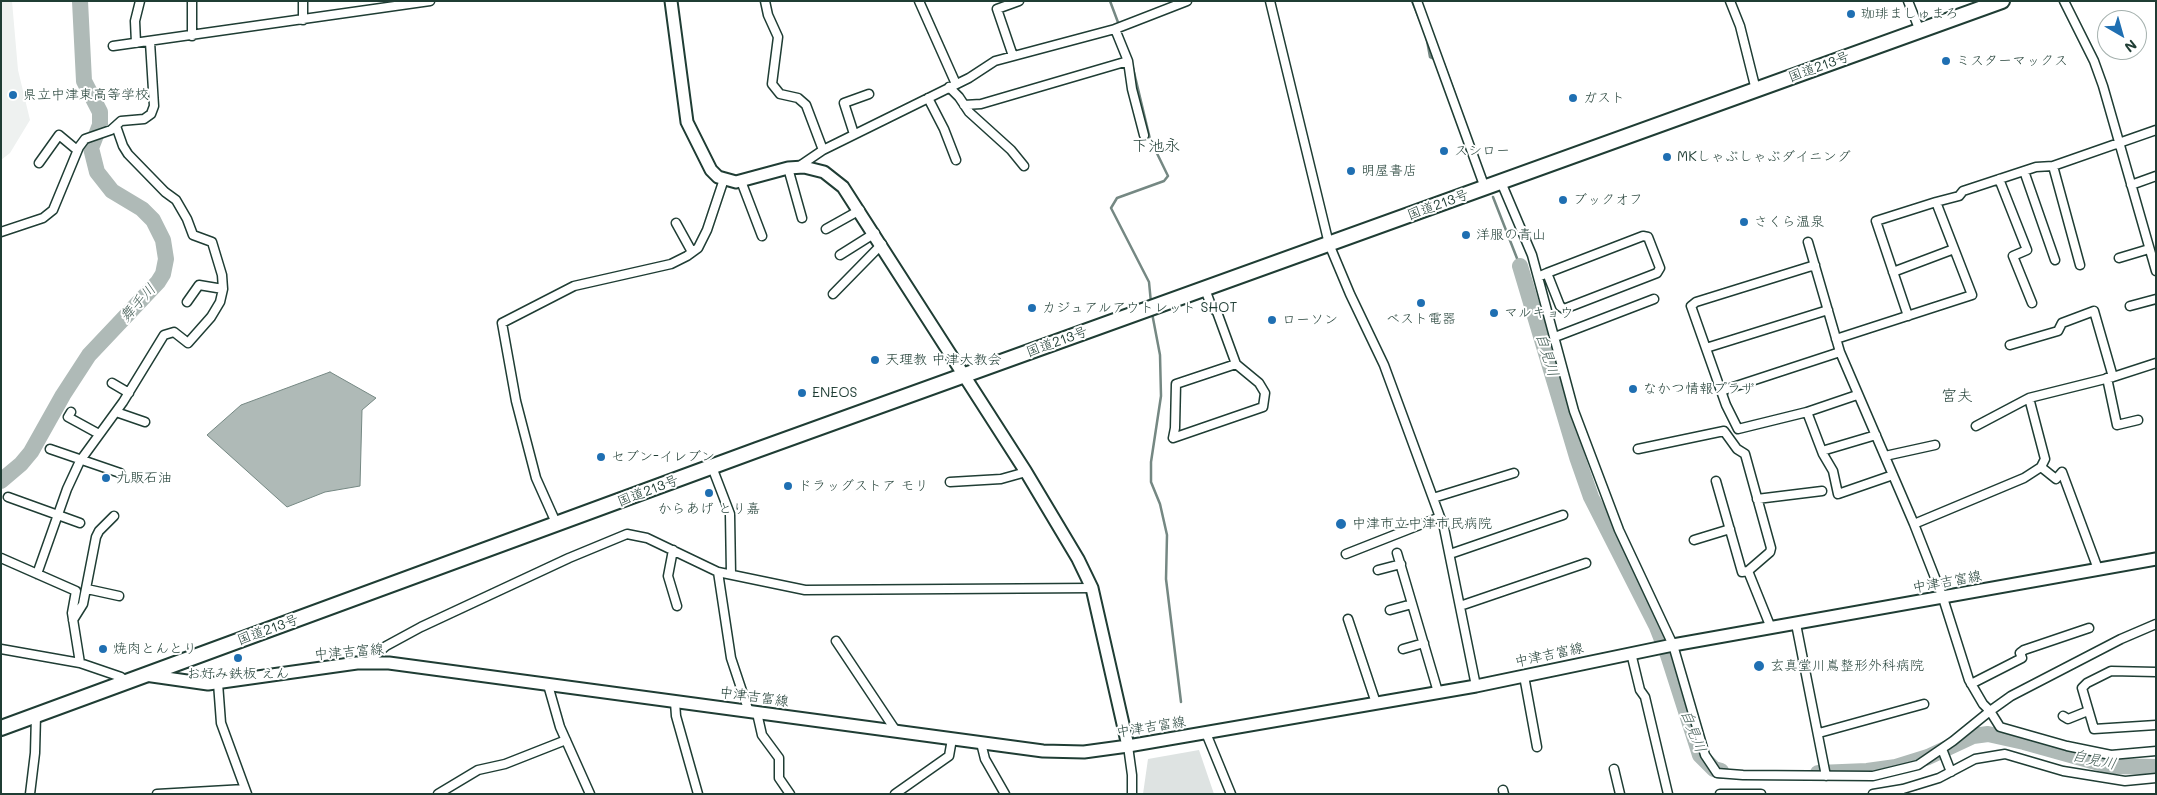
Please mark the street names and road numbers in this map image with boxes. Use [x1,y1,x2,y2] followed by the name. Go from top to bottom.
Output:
[1786,48,1852,86] street label: 国道213号
[1405,186,1471,224] street label: 国道213号
[1024,323,1090,361] street label: 国道213号
[615,472,681,510] street label: 国道213号
[1911,568,1983,596] street label: 中津吉富線
[235,611,301,649] street label: 国道213号
[1513,640,1585,670] street label: 中津吉富線
[313,641,385,663] street label: 中津吉富線
[718,684,790,710] street label: 中津吉富線
[1115,713,1187,741] street label: 中津吉富線

